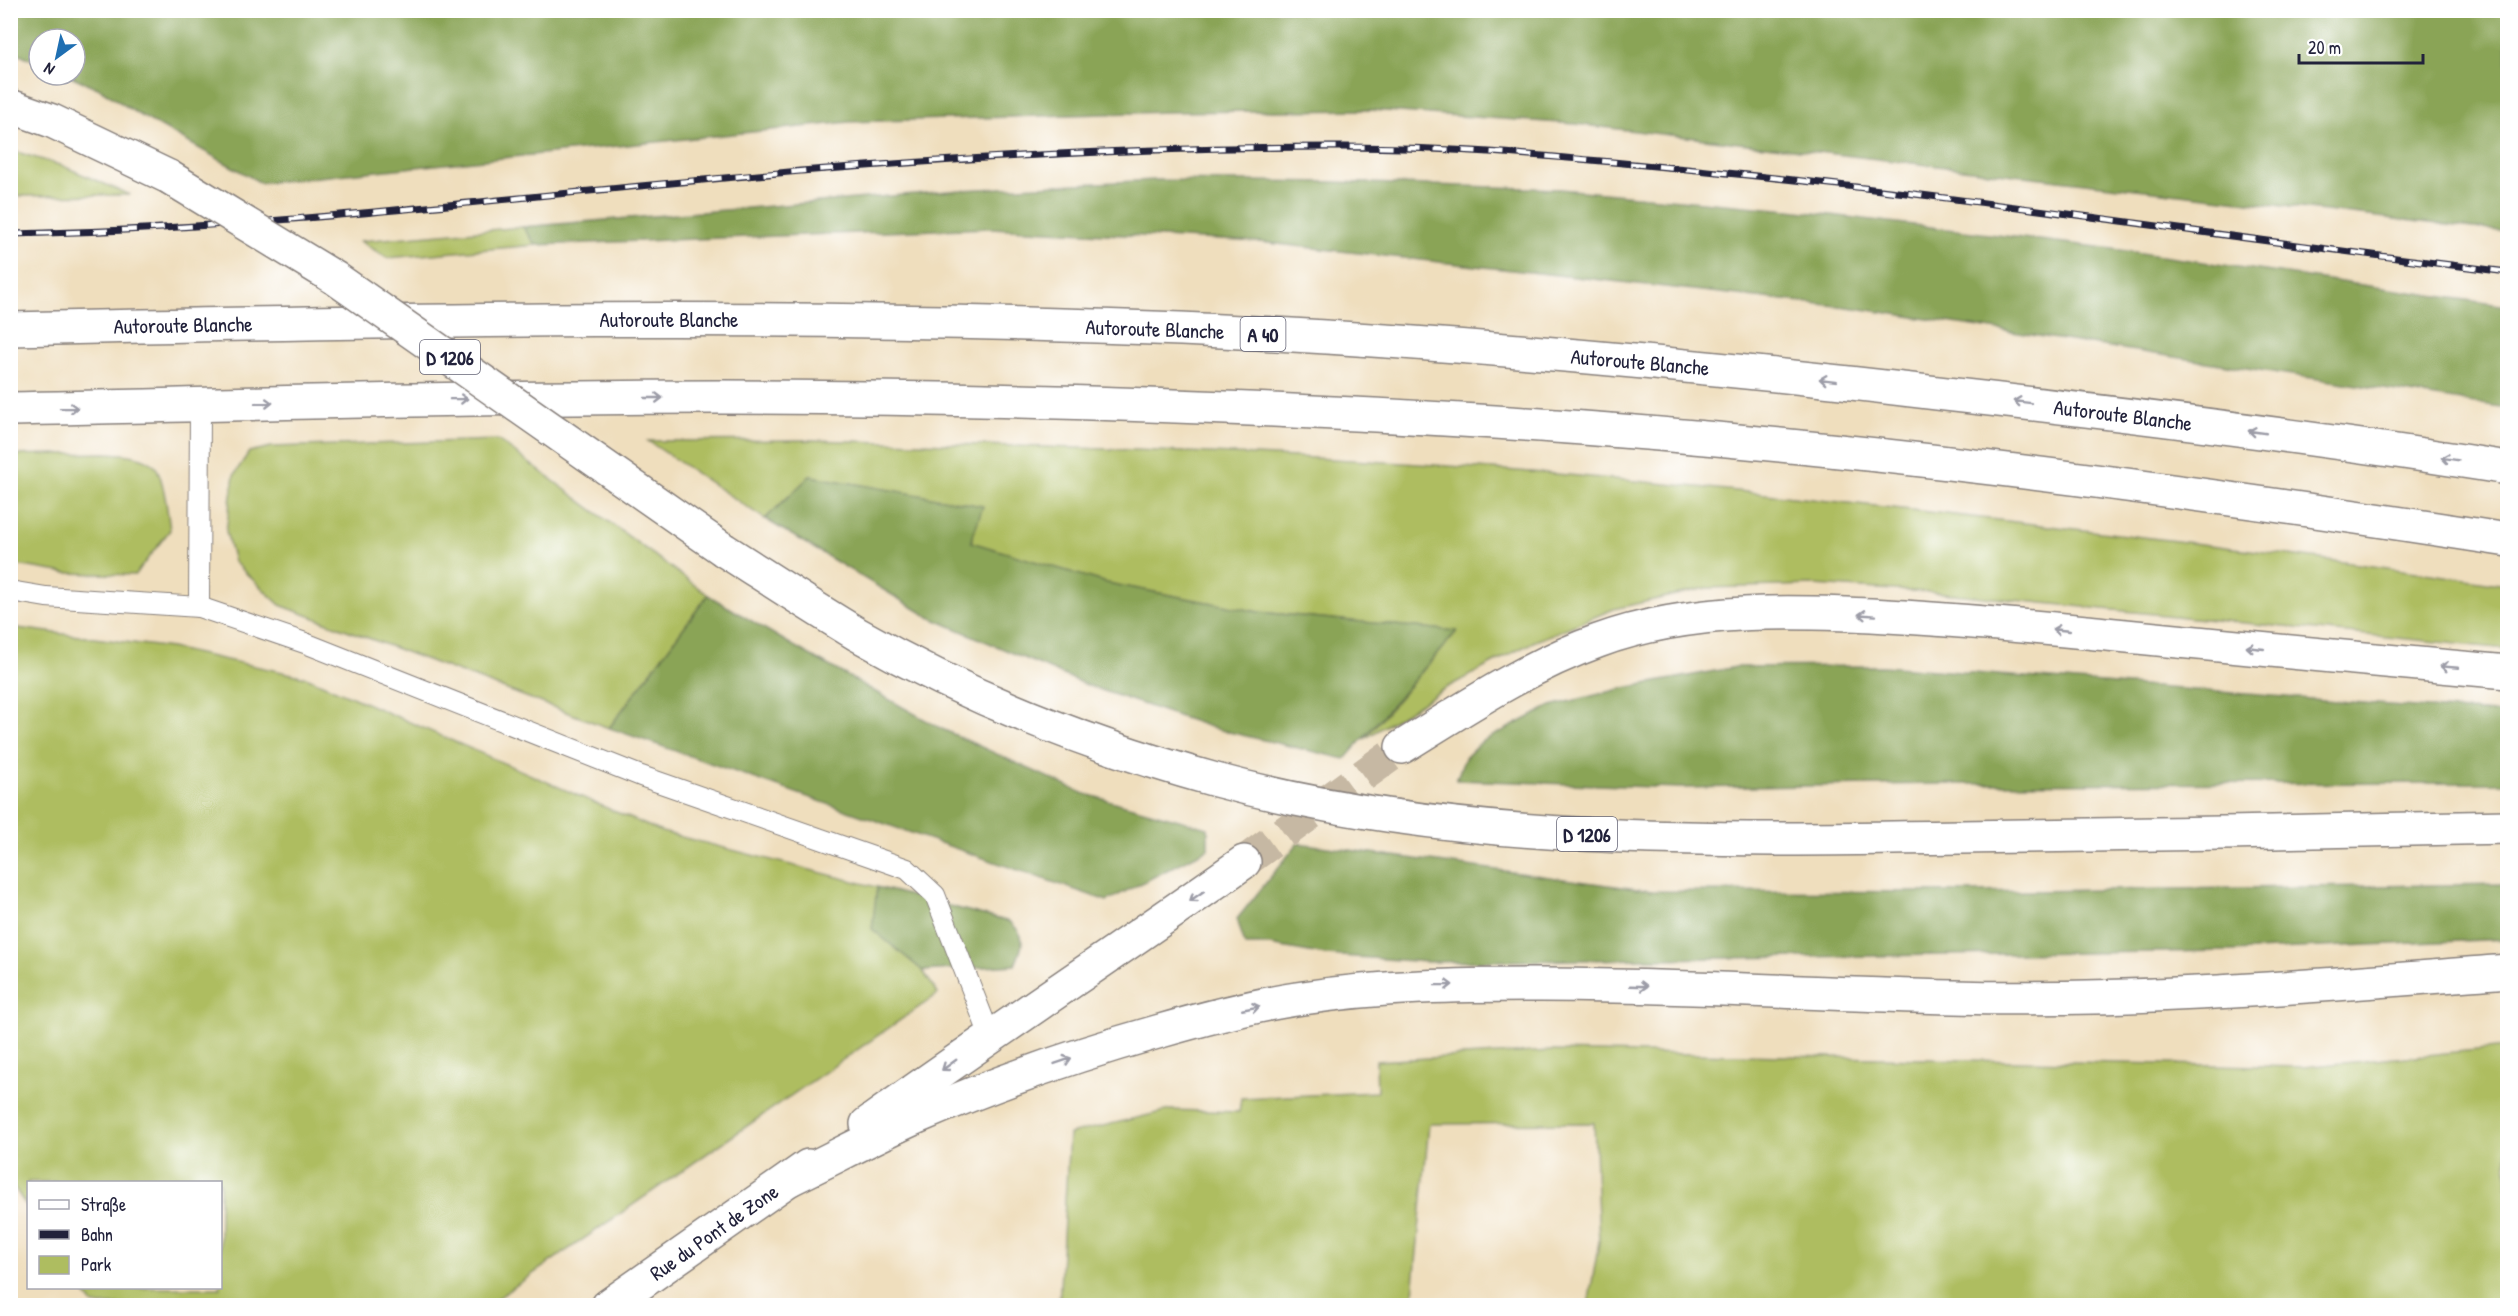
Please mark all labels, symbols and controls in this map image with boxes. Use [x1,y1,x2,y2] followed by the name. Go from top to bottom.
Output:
[27,27,87,87] north arrow
[2299,27,2424,65] scale bar
[2308,35,2341,60] text: 20 m
[39,58,58,81] text: N
[600,305,738,334] street label: Autoroute Blanche
[113,309,253,341] street label: Autoroute Blanche
[1085,312,1225,346] street label: Autoroute Blanche
[1240,317,1286,351] road number: A 40
[420,340,480,374] road number: D 1206
[1570,341,1710,383] street label: Autoroute Blanche
[1818,374,1838,385] one-way arrow
[643,392,663,404] one-way arrow
[2052,392,2194,438] street label: Autoroute Blanche
[448,393,468,405] one-way arrow
[2012,396,2032,407] one-way arrow
[253,397,273,409] one-way arrow
[58,402,78,413] one-way arrow
[2247,427,2267,438] one-way arrow
[2440,453,2460,464] one-way arrow
[1857,609,1877,620] one-way arrow
[2052,624,2071,635] one-way arrow
[2246,643,2266,654] one-way arrow
[2440,661,2460,672] one-way arrow
[1557,817,1617,851] road number: D 1206
[1189,890,1205,902] one-way arrow
[1433,979,1453,991] one-way arrow
[1628,980,1648,991] one-way arrow
[1240,1002,1260,1013] one-way arrow
[1053,1055,1072,1066] one-way arrow
[942,1059,958,1071] one-way arrow
[644,1177,784,1287] street label: Rue du Pont de Zone
[27,1181,222,1289] legend
[81,1192,126,1217] text: Straße
[81,1222,113,1247] text: Bahn
[81,1252,112,1277] text: Park

